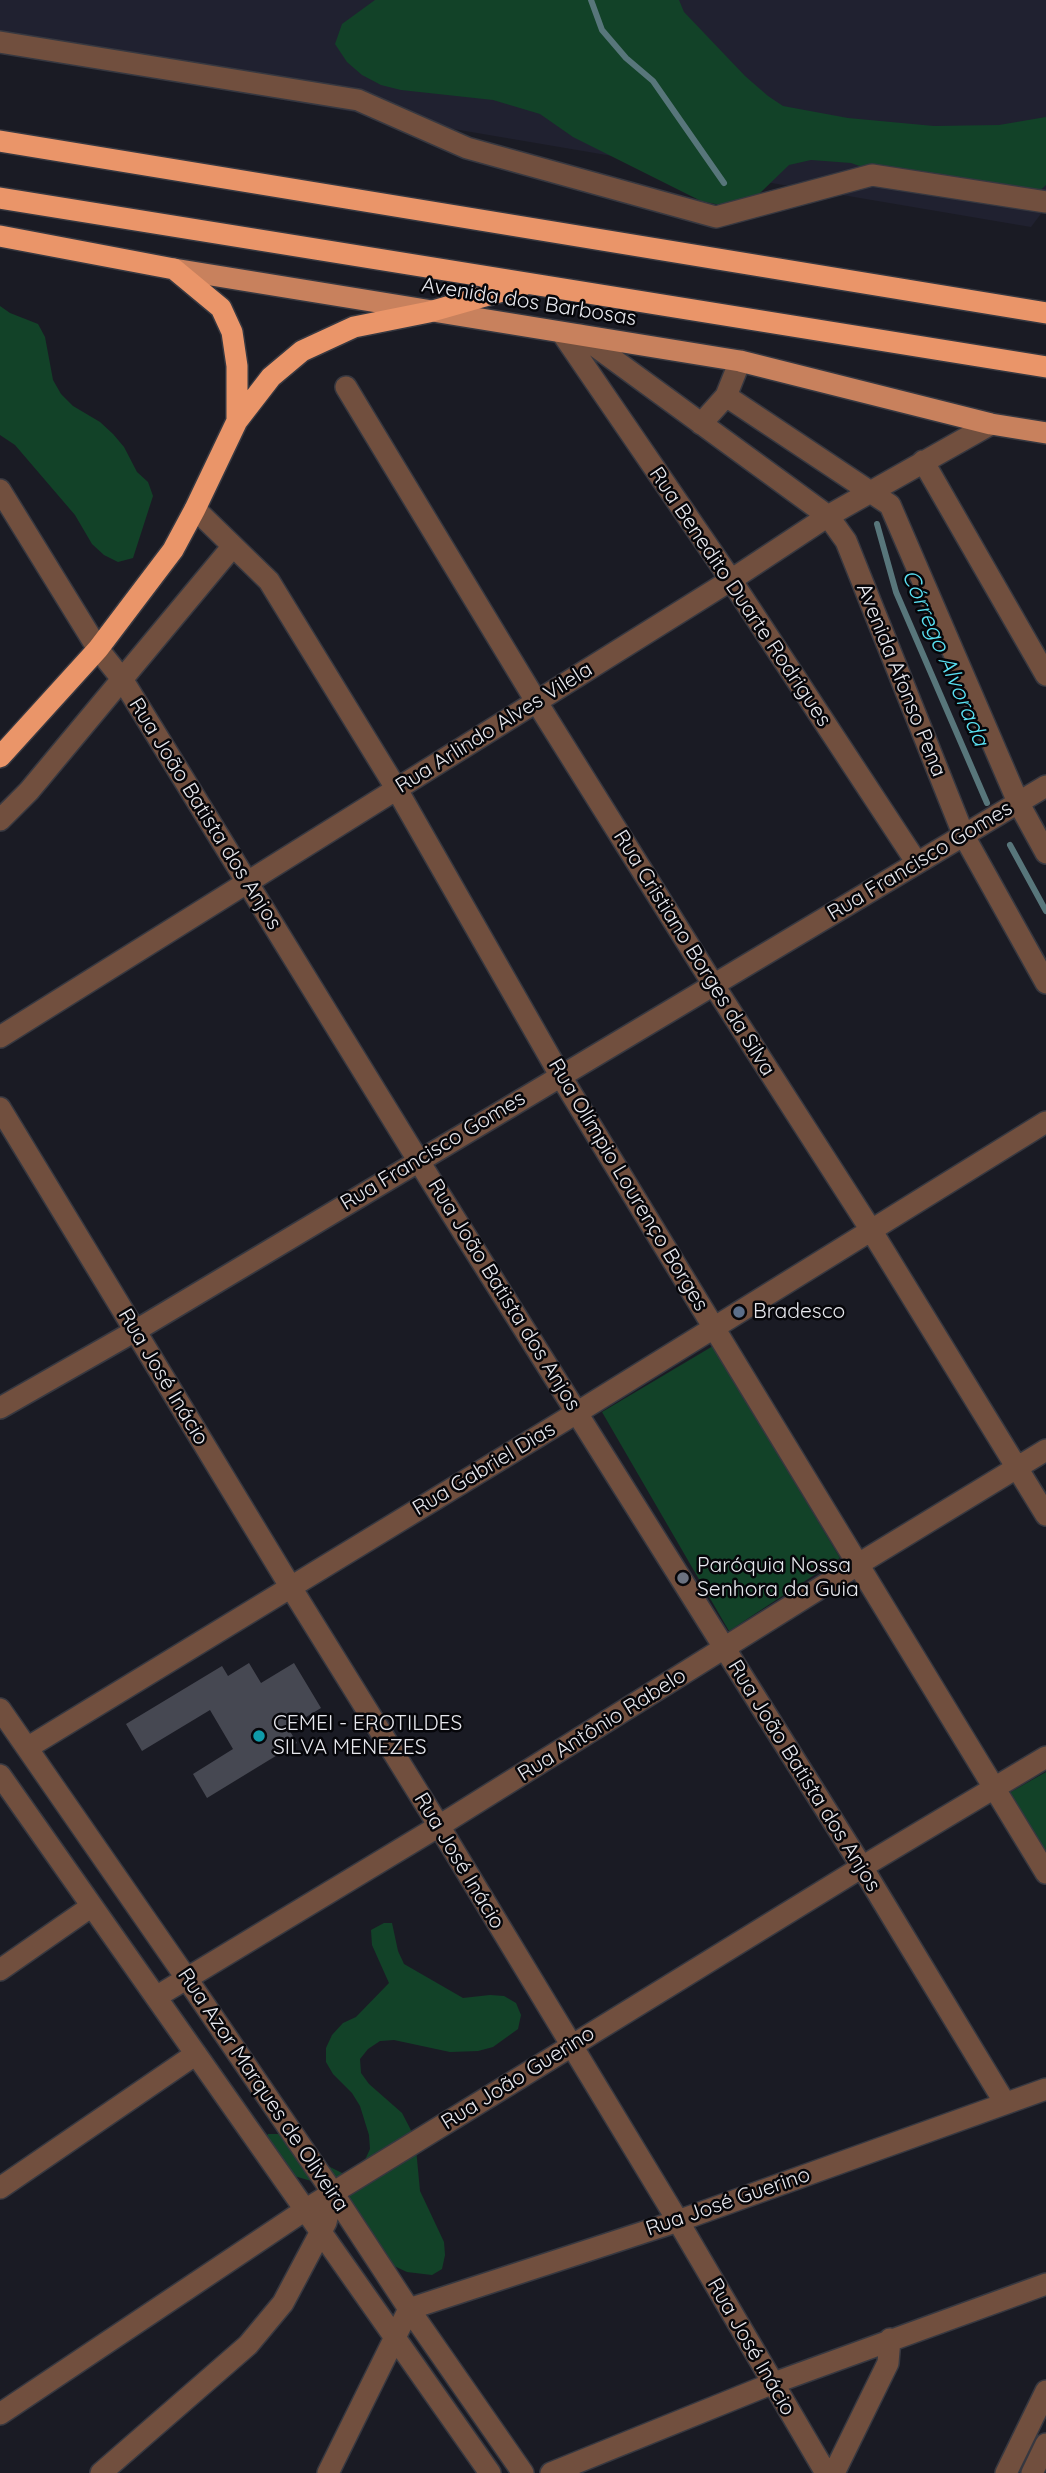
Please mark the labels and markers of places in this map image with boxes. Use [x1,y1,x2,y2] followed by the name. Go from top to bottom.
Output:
[753,1299,845,1325] place label: Bradesco
[731,1304,747,1320] marker: Bradesco
[697,1553,859,1603] place label: Paróquia Nossa Senhora da Guia
[675,1570,691,1586] marker: Paróquia Nossa Senhora da Guia
[273,1711,462,1761] place label: CEMEI - EROTILDES SILVA MENEZES
[251,1728,267,1744] marker: CEMEI - EROTILDES SILVA MENEZES

